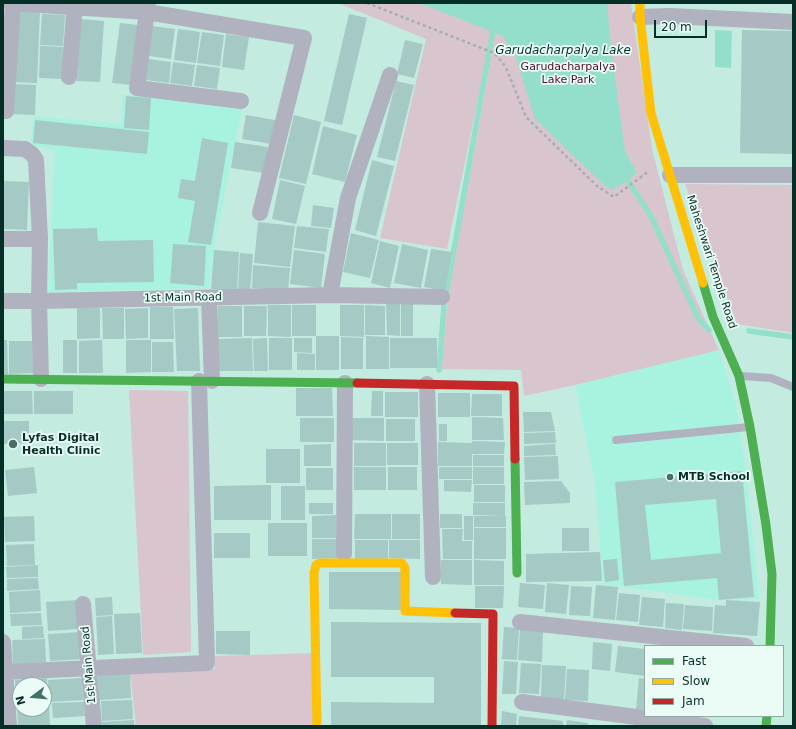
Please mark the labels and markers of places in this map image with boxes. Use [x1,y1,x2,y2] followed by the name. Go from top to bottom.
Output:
[22,431,101,457] place label: Lyfas Digital Health Clinic
[7,438,19,450] marker: Lyfas Digital Health Clinic
[678,470,750,484] place label: MTB School
[665,472,675,482] marker: MTB School

